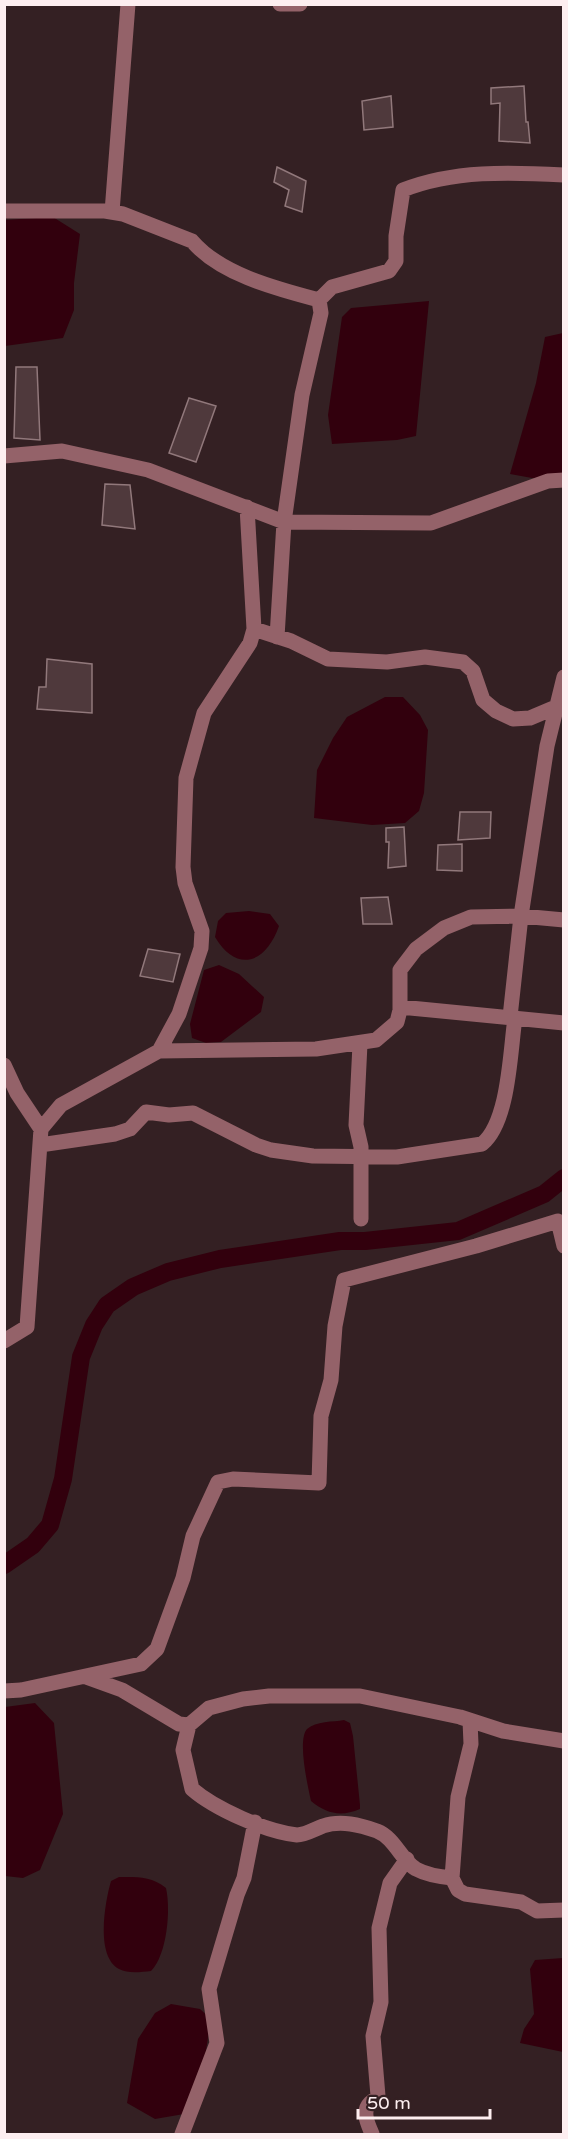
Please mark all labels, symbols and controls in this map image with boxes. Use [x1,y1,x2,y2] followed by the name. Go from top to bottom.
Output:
[358,2082,490,2120] scale bar
[367,2092,411,2114] text: 50 m

